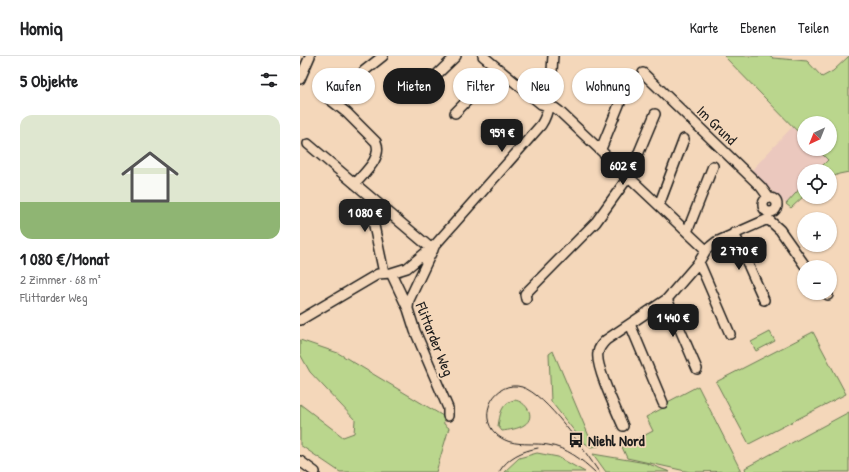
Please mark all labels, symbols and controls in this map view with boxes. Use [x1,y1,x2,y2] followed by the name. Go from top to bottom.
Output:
[20,15,63,41] text: Homiq
[690,18,718,37] text: Karte
[740,18,776,37] text: Ebenen
[798,18,829,37] text: Teilen
[312,68,375,104] chip: Kaufen
[383,68,445,104] chip: Mieten
[453,68,509,104] chip: Filter
[517,68,564,104] chip: Neu
[572,68,644,104] chip: Wohnung
[20,69,78,92] text: 5 Objekte
[258,69,280,91] icon: filters
[692,101,742,150] street label: Im Grund
[797,116,837,156] north arrow
[797,116,837,300] map controls
[474,119,530,153] pin: 959 €
[490,123,514,141] text: 959 €
[114,141,186,213] icon: home
[595,152,651,186] pin: 602 €
[610,156,636,174] text: 602 €
[797,164,837,204] button: locate
[328,199,402,233] pin: 1 080 €
[348,203,382,221] text: 1 080 €
[797,212,837,252] button: +
[702,237,776,271] pin: 2 770 €
[720,241,758,259] text: 2 770 €
[20,247,109,270] text: 1 080 €/Monat
[797,260,837,300] button: −
[20,270,101,288] text: 2 Zimmer · 68 m²
[20,288,88,306] text: Flittarder Weg
[410,298,459,379] street label: Flittarder Weg
[636,304,710,338] pin: 1 440 €
[657,308,689,326] text: 1 440 €
[588,430,645,451] place label: Niehl Nord
[567,431,585,449] bus stop icon: Niehl Nord

